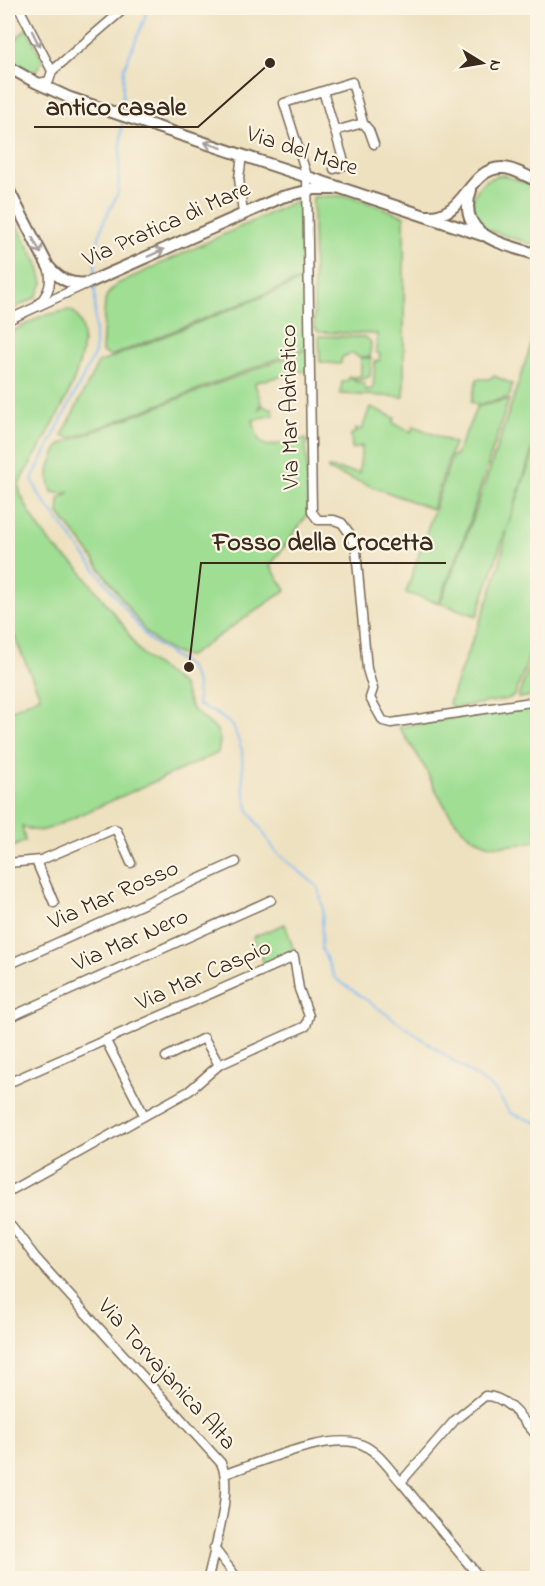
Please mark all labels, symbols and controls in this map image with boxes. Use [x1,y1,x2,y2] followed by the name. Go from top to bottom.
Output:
[31,29,43,47] one-way arrow
[452,33,512,93] north arrow
[482,58,508,73] text: N
[34,83,198,127] callout: antico casale
[46,90,188,128] text: antico casale
[241,117,363,187] street label: Via del Mare
[204,139,223,150] one-way arrow
[77,172,257,278] street label: Via Pratica di Mare
[32,237,44,255] one-way arrow
[146,247,164,259] one-way arrow
[272,324,310,491] street label: Via Mar Adriatico
[201,519,446,563] callout: Fosso della Crocetta
[211,525,433,563] text: Fosso della Crocetta
[42,852,185,941] street label: Via Mar Rosso
[67,900,195,983] street label: Via Mar Nero
[130,931,277,1022] street label: Via Mar Caspio
[87,1290,244,1459] street label: Via Torvajanica Alta

